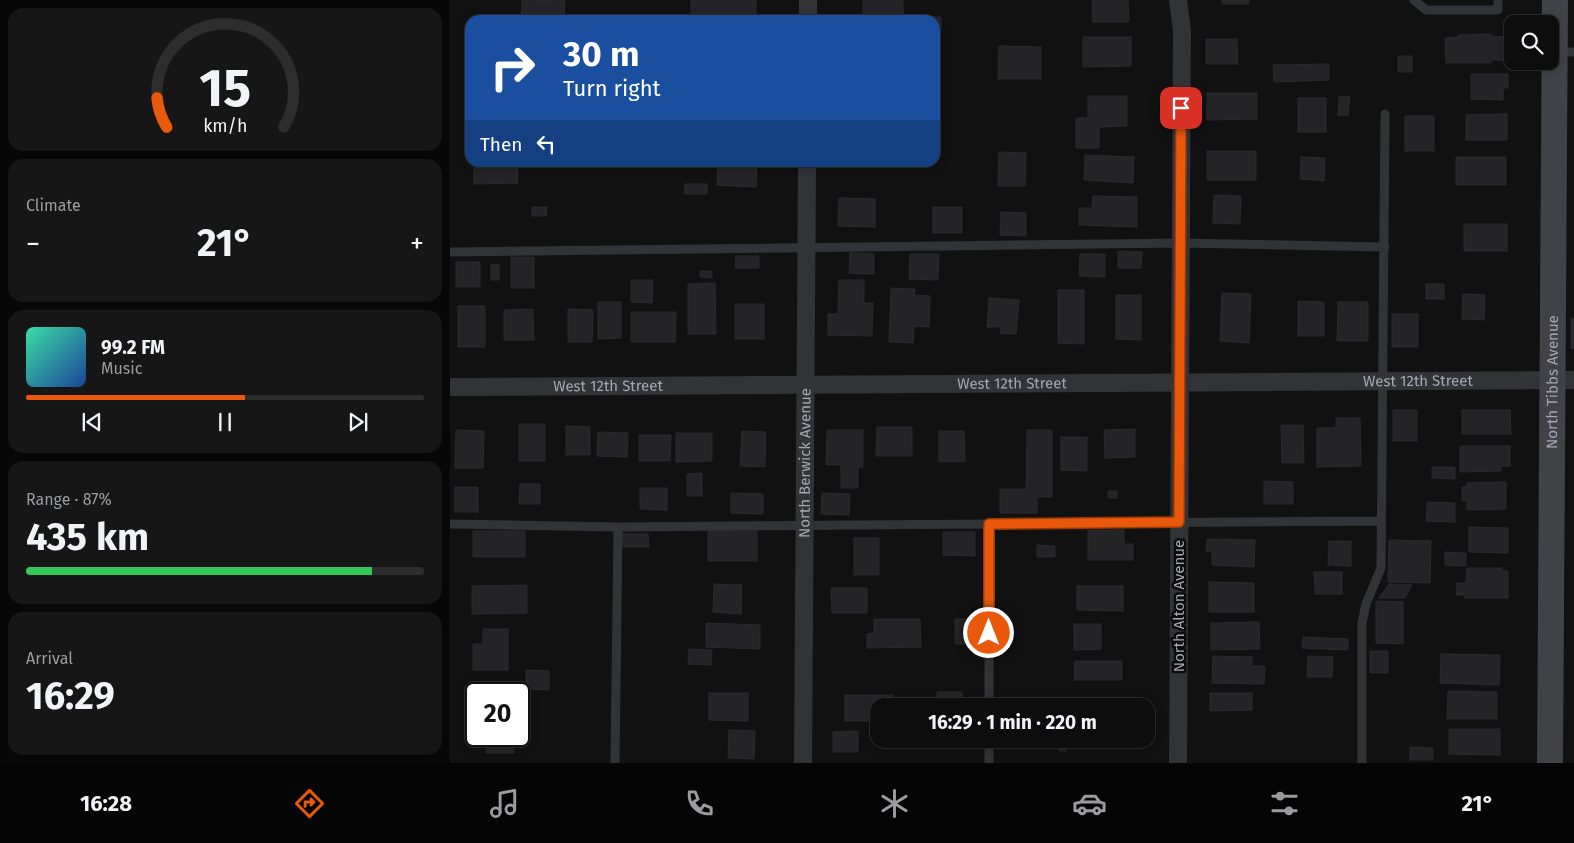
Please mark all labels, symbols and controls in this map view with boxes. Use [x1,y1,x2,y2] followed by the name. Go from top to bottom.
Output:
[1504,15,1559,70] map controls
[1504,15,1559,70] button: search
[563,33,640,75] text: 30 m
[480,35,545,100] icon: right
[199,57,251,120] text: 15
[563,75,660,102] text: Turn right
[1160,87,1202,129] pin
[1167,94,1195,122] icon: arrive
[203,115,247,137] text: km/h
[532,130,560,158] icon: left
[480,133,522,156] text: Then
[26,196,81,215] text: Climate
[197,220,253,266] text: 21°
[26,227,40,260] text: −
[410,227,424,260] text: +
[1543,315,1562,449] street label: North Tibbs Avenue
[101,336,165,359] text: 99.2 FM
[101,359,142,378] text: Music
[1363,372,1473,390] street label: West 12th Street
[957,374,1067,393] street label: West 12th Street
[553,377,664,395] street label: West 12th Street
[795,388,814,538] street label: North Berwick Avenue
[78,408,106,436] icon: previous
[211,408,239,436] icon: pause
[344,408,372,436] icon: next
[26,490,112,509] text: Range · 87%
[26,514,149,560] text: 435 km
[1170,540,1188,672] street label: North Alton Avenue
[962,606,1014,658] position arrow
[26,649,73,668] text: Arrival
[26,673,115,719] text: 16:29
[465,682,530,747] speed limit sign: 20
[928,711,1097,734] text: 16:29 · 1 min · 220 m
[292,786,327,821] icon: directions
[487,786,522,821] icon: music
[682,786,717,821] icon: phone
[877,786,912,821] icon: climate
[1072,786,1107,821] icon: car
[1267,786,1302,821] icon: filters
[80,790,132,817] text: 16:28
[1461,790,1494,817] text: 21°

